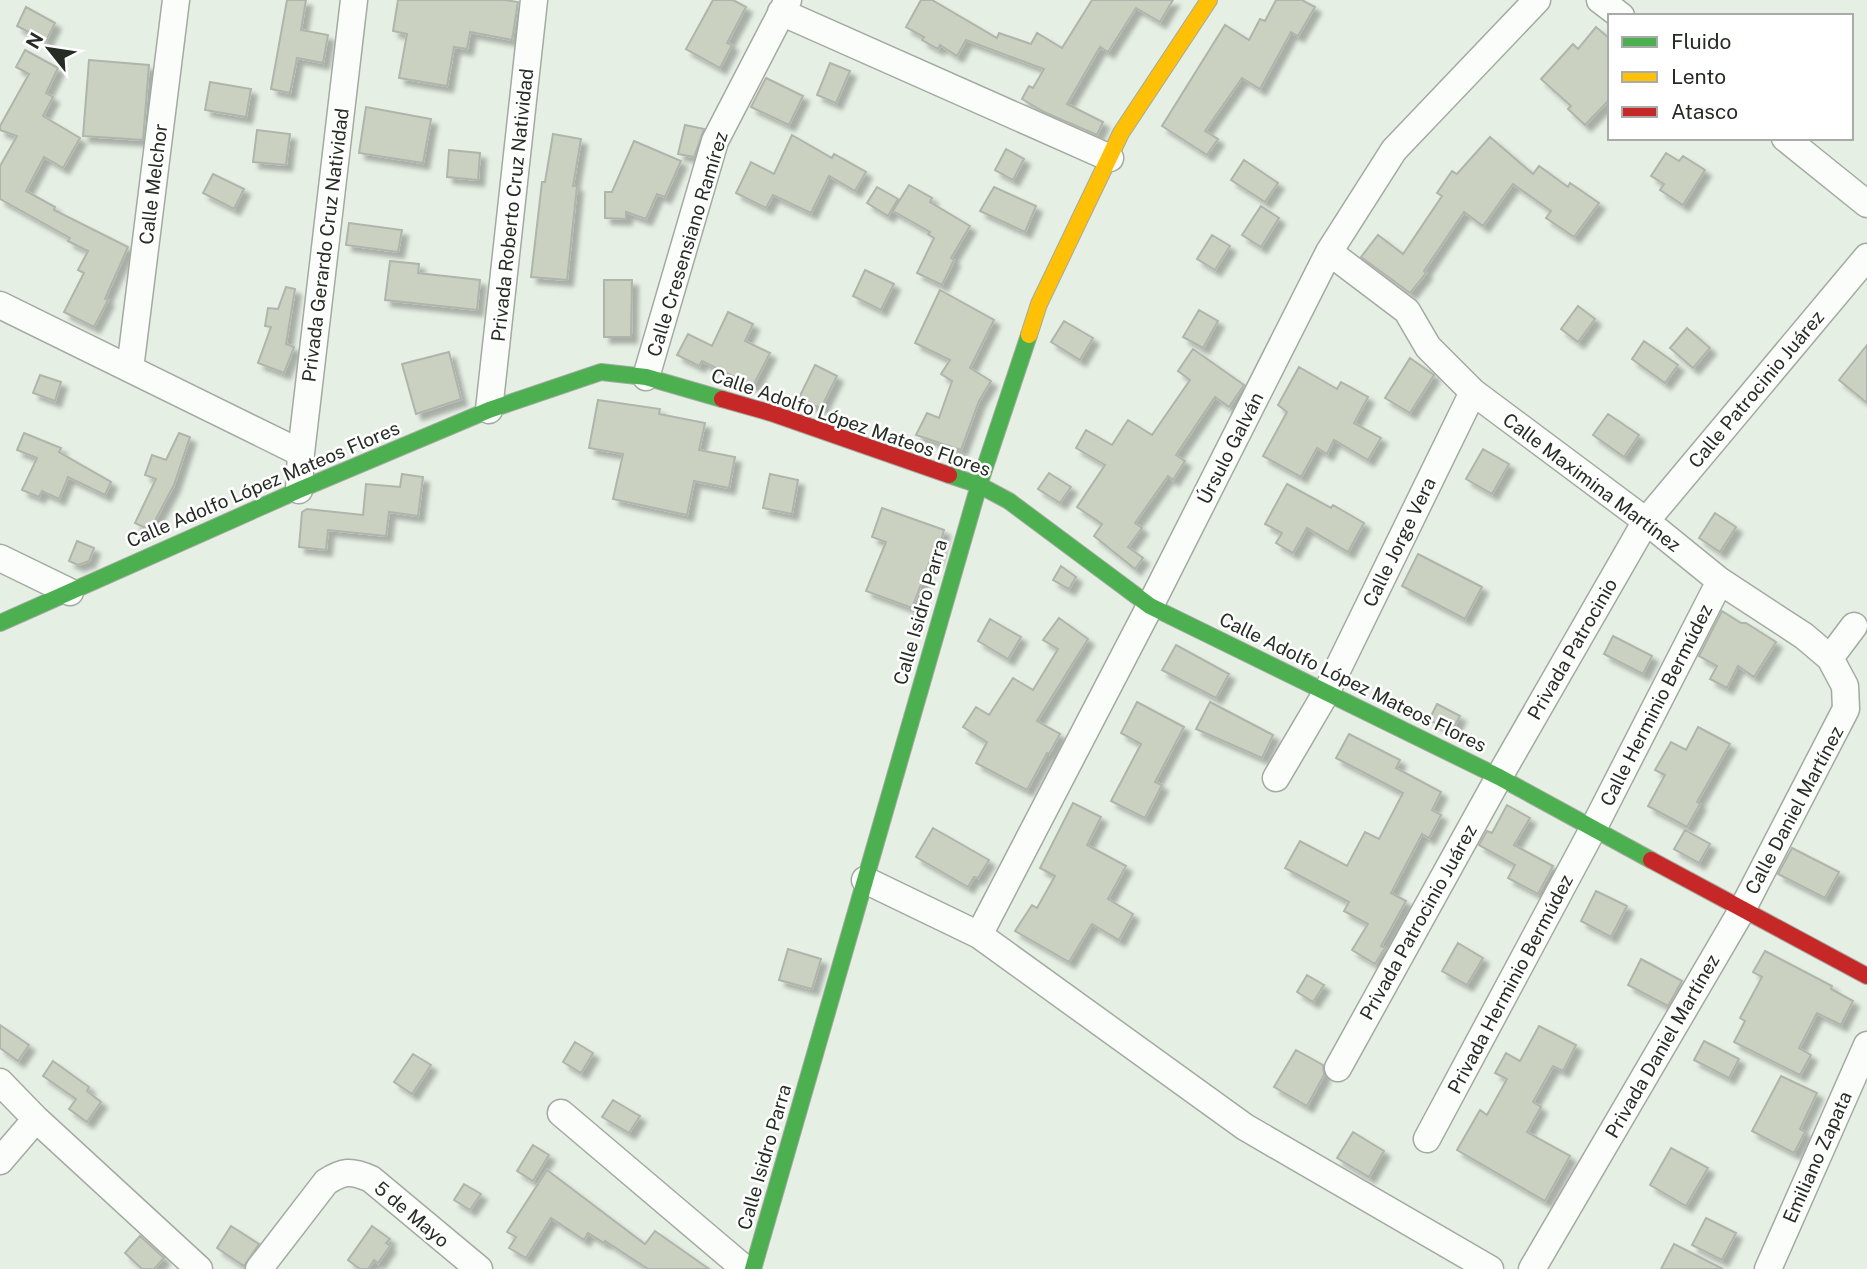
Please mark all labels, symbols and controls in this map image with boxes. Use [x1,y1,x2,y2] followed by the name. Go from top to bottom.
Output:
[14,14,84,84] north arrow
[1608,14,1853,140] legend
[21,29,48,52] text: N
[1671,29,1731,54] text: Fluido
[1671,64,1726,89] text: Lento
[487,67,537,343] street label: Privada Roberto Cruz Natividad
[1671,99,1738,124] text: Atasco
[297,107,353,383] street label: Privada Gerardo Cruz Natividad
[135,122,171,246] street label: Calle Melchor
[642,129,732,359] street label: Calle Cresensiano Ramírez
[1684,306,1828,472] street label: Calle Patrocinio Juárez
[708,364,994,480] street label: Calle Adolfo López Mateos Flores
[1192,388,1268,508] street label: Úrsulo Galván
[1499,408,1685,556] street label: Calle Maximina Martínez
[123,416,403,552] street label: Calle Adolfo López Mateos Flores
[1358,474,1440,610] street label: Calle Jorge Vera
[889,537,951,687] street label: Calle Isidro Parra
[1523,574,1621,724] street label: Privada Patrocinio
[1595,600,1717,810] street label: Calle Herminio Bermúdez
[1216,608,1490,756] street label: Calle Adolfo López Mateos Flores
[1740,722,1848,898] street label: Calle Daniel Martínez
[1355,821,1481,1023] street label: Privada Patrocinio Juárez
[1443,871,1577,1097] street label: Privada Herminio Bermúdez
[1600,950,1724,1142] street label: Privada Daniel Martínez
[733,1082,795,1232] street label: Calle Isidro Parra
[1778,1088,1856,1226] street label: Emiliano Zapata
[370,1176,454,1252] street label: 5 de Mayo

